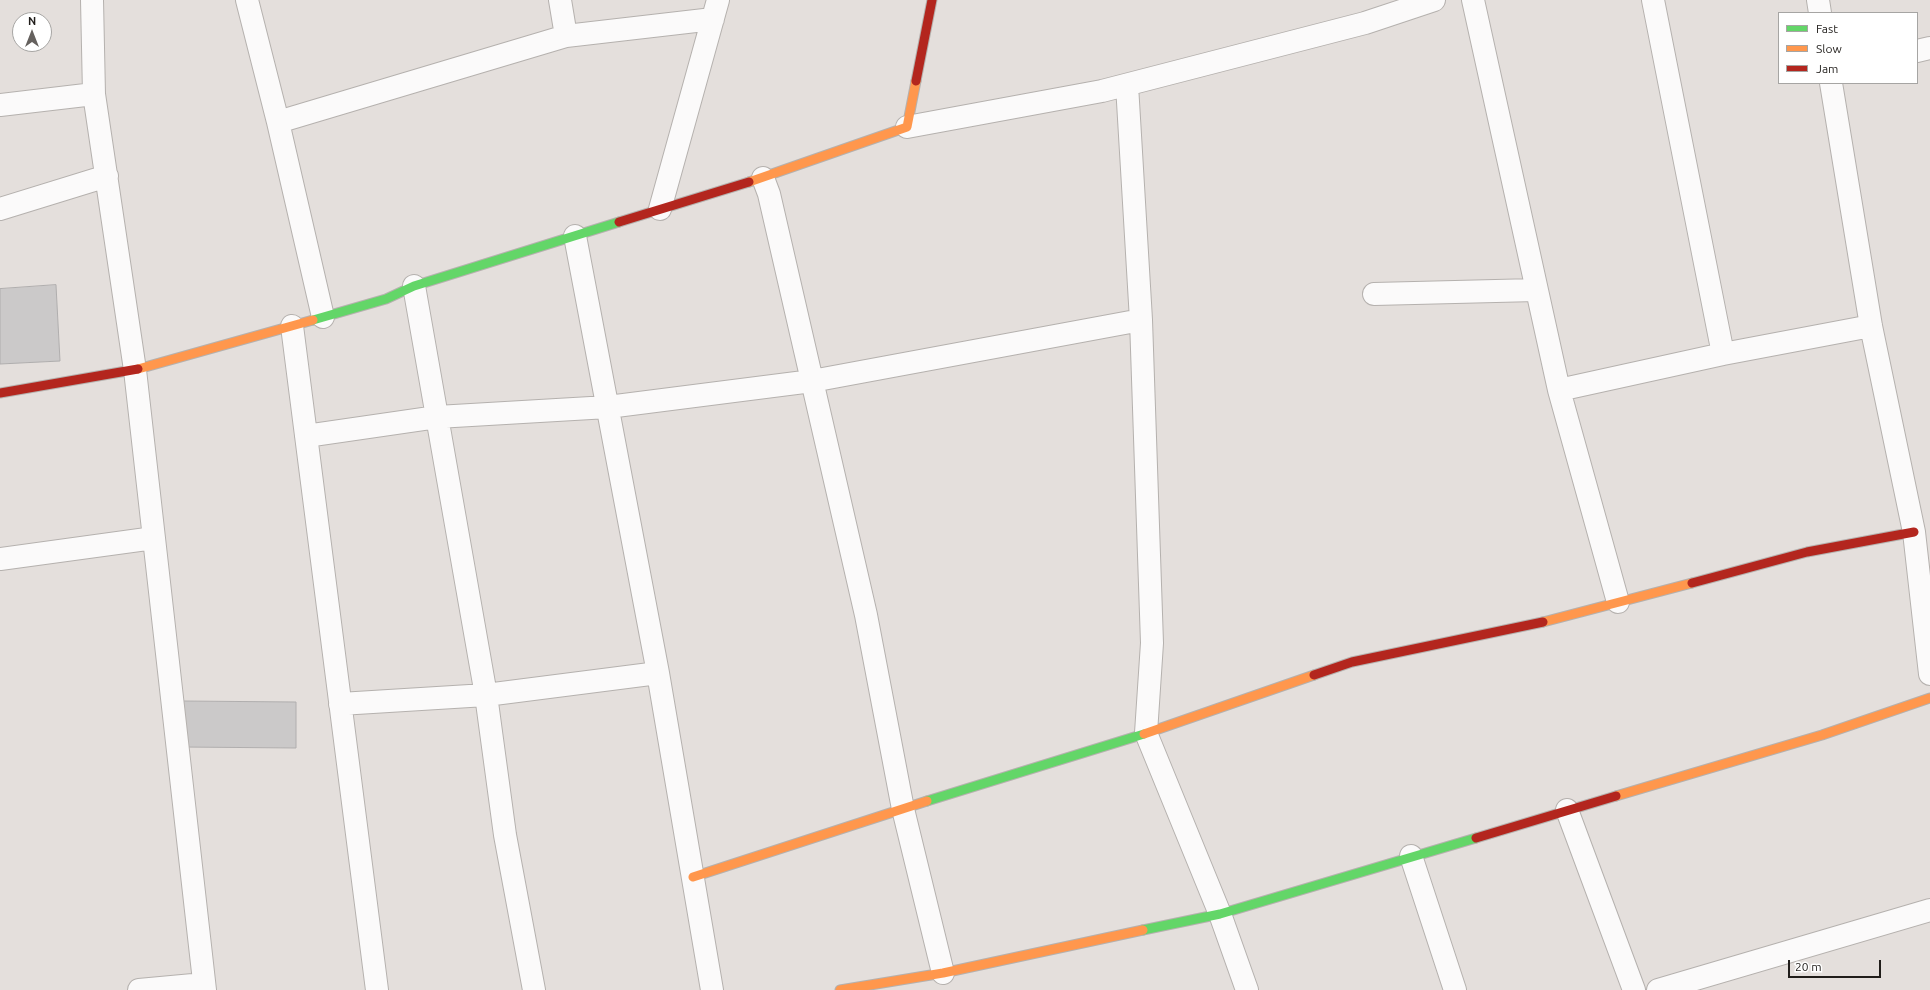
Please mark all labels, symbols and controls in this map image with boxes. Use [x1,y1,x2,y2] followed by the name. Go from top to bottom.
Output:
[12,12,52,52] north arrow
[1778,12,1918,84] legend
[28,15,36,27] text: N
[1816,22,1838,35] text: Fast
[1816,42,1842,55] text: Slow
[1816,62,1838,75] text: Jam
[1790,952,1883,978] scale bar
[1795,960,1822,973] text: 20 m

